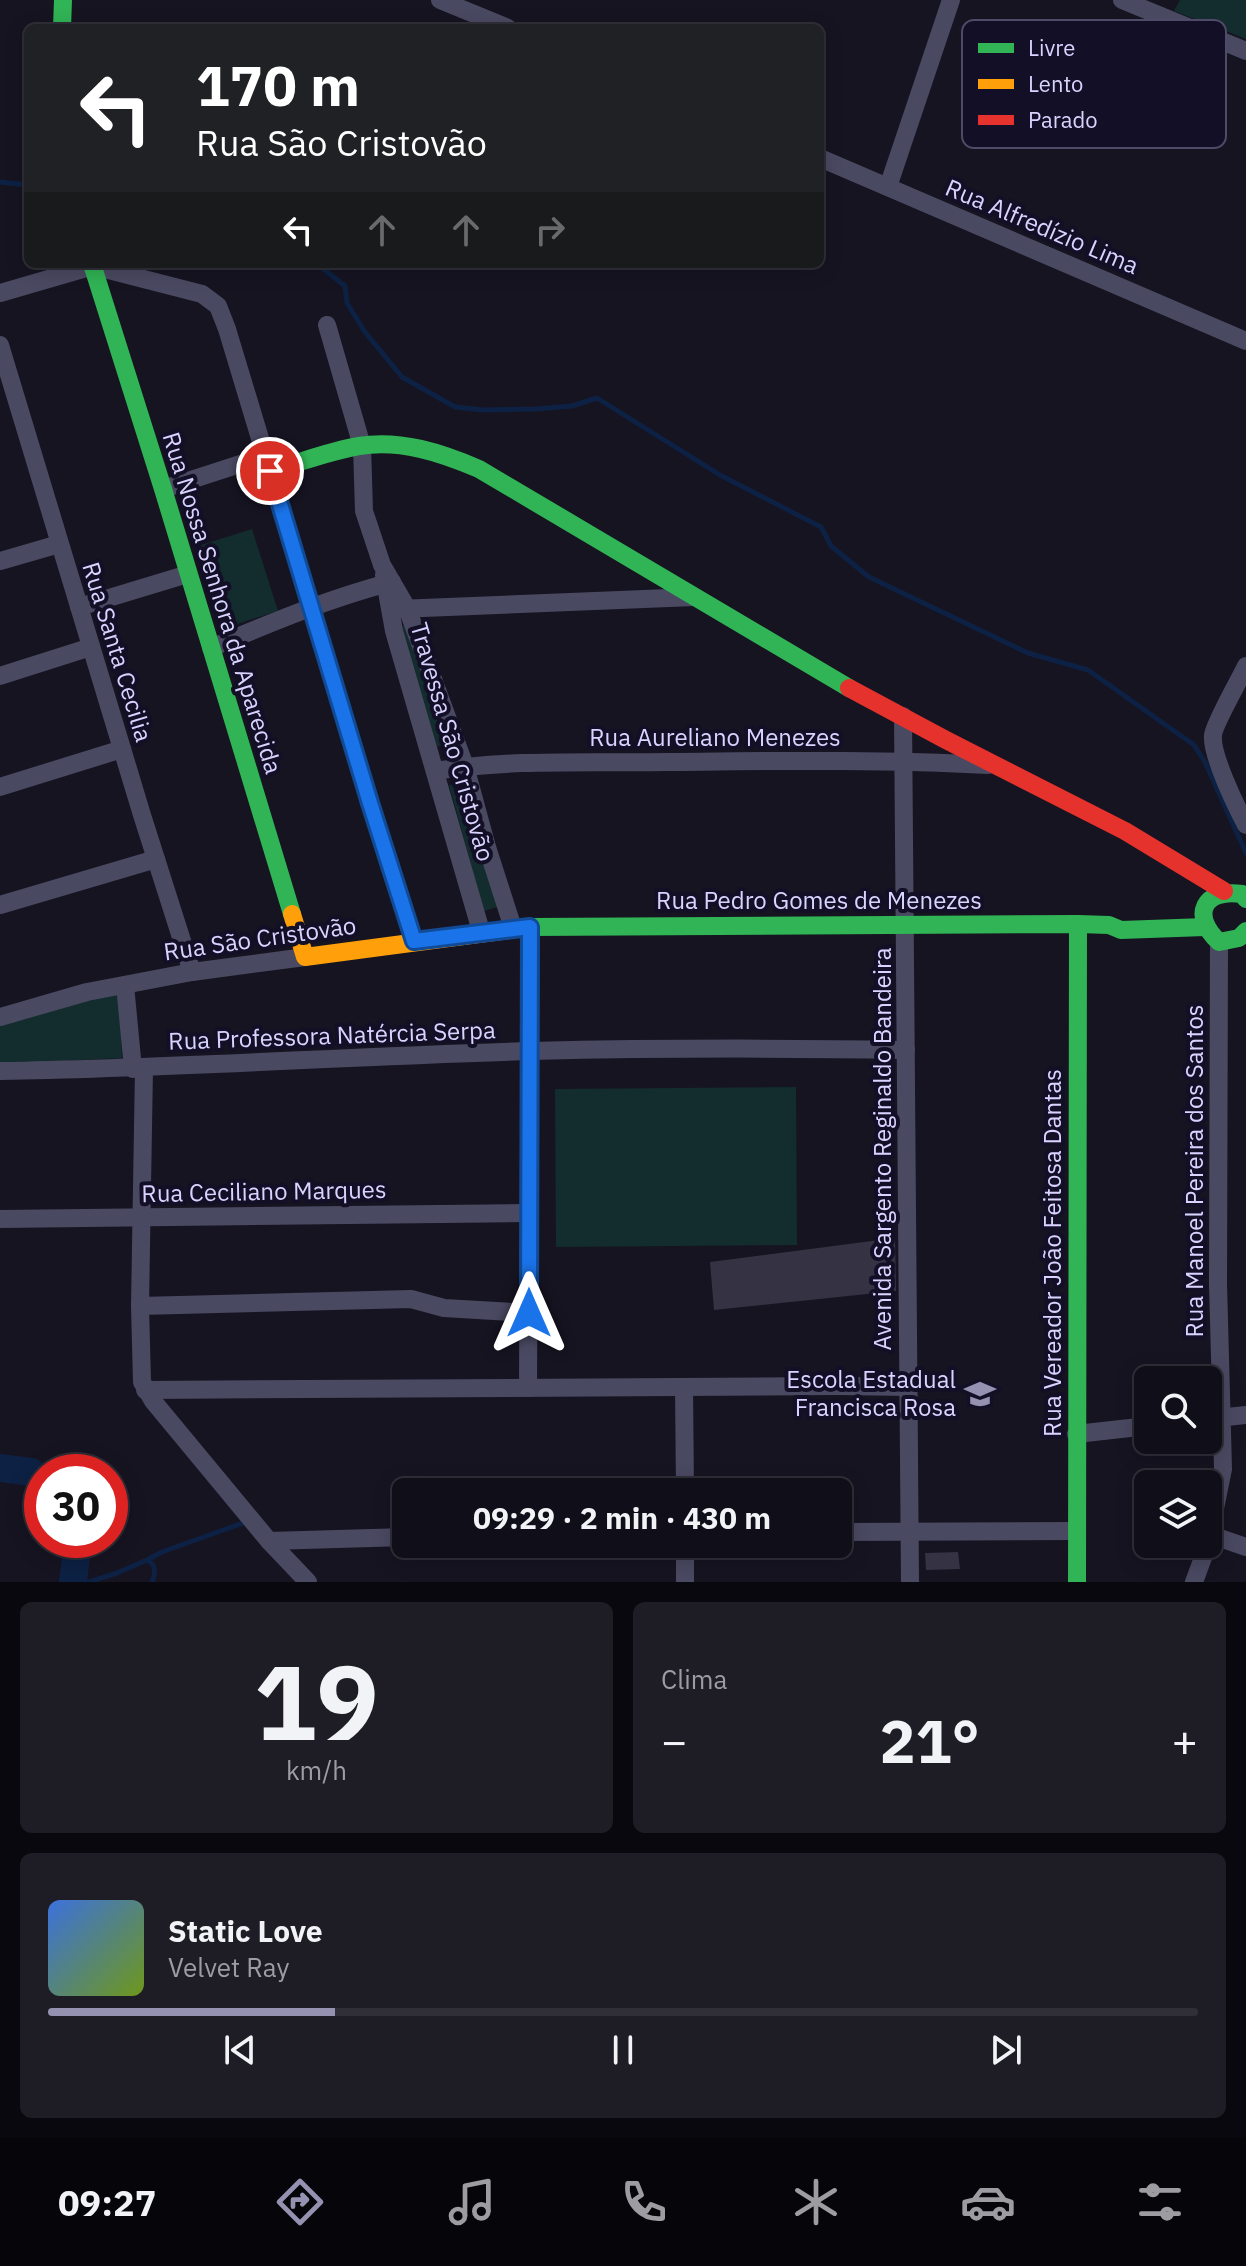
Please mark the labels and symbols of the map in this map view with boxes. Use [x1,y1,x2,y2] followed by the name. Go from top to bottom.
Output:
[962,20,1226,148] legend
[1028,33,1075,62] text: Livre
[1028,69,1083,98] text: Lento
[1028,105,1098,134] text: Parado
[941,171,1144,281] street label: Rua Alfredízio Lima
[156,428,290,778] street label: Rua Nossa Senhora da Aparecida
[236,437,304,505] pin
[75,558,161,746] street label: Rua Santa Cecilia
[404,619,502,865] street label: Travessa São Cristovão
[589,721,841,753] street label: Rua Aureliano Menezes
[656,884,982,916] street label: Rua Pedro Gomes de Menezes
[162,909,358,967] street label: Rua São Cristovão
[866,947,898,1351] street label: Avenida Sargento Reginaldo Bandeira
[1178,1004,1210,1338] street label: Rua Manoel Pereira dos Santos
[168,1013,496,1057] street label: Rua Professora Natércia Serpa
[1036,1069,1068,1437] street label: Rua Vereador João Feitosa Dantas
[141,1173,387,1209] street label: Rua Ceciliano Marques
[487,1271,571,1355] position arrow
[786,1363,956,1423] place label: Escola Estadual Francisca Rosa
[963,1377,997,1411] school or university icon: Escola Estadual Francisca Rosa
[24,1454,128,1558] speed limit sign: 30

